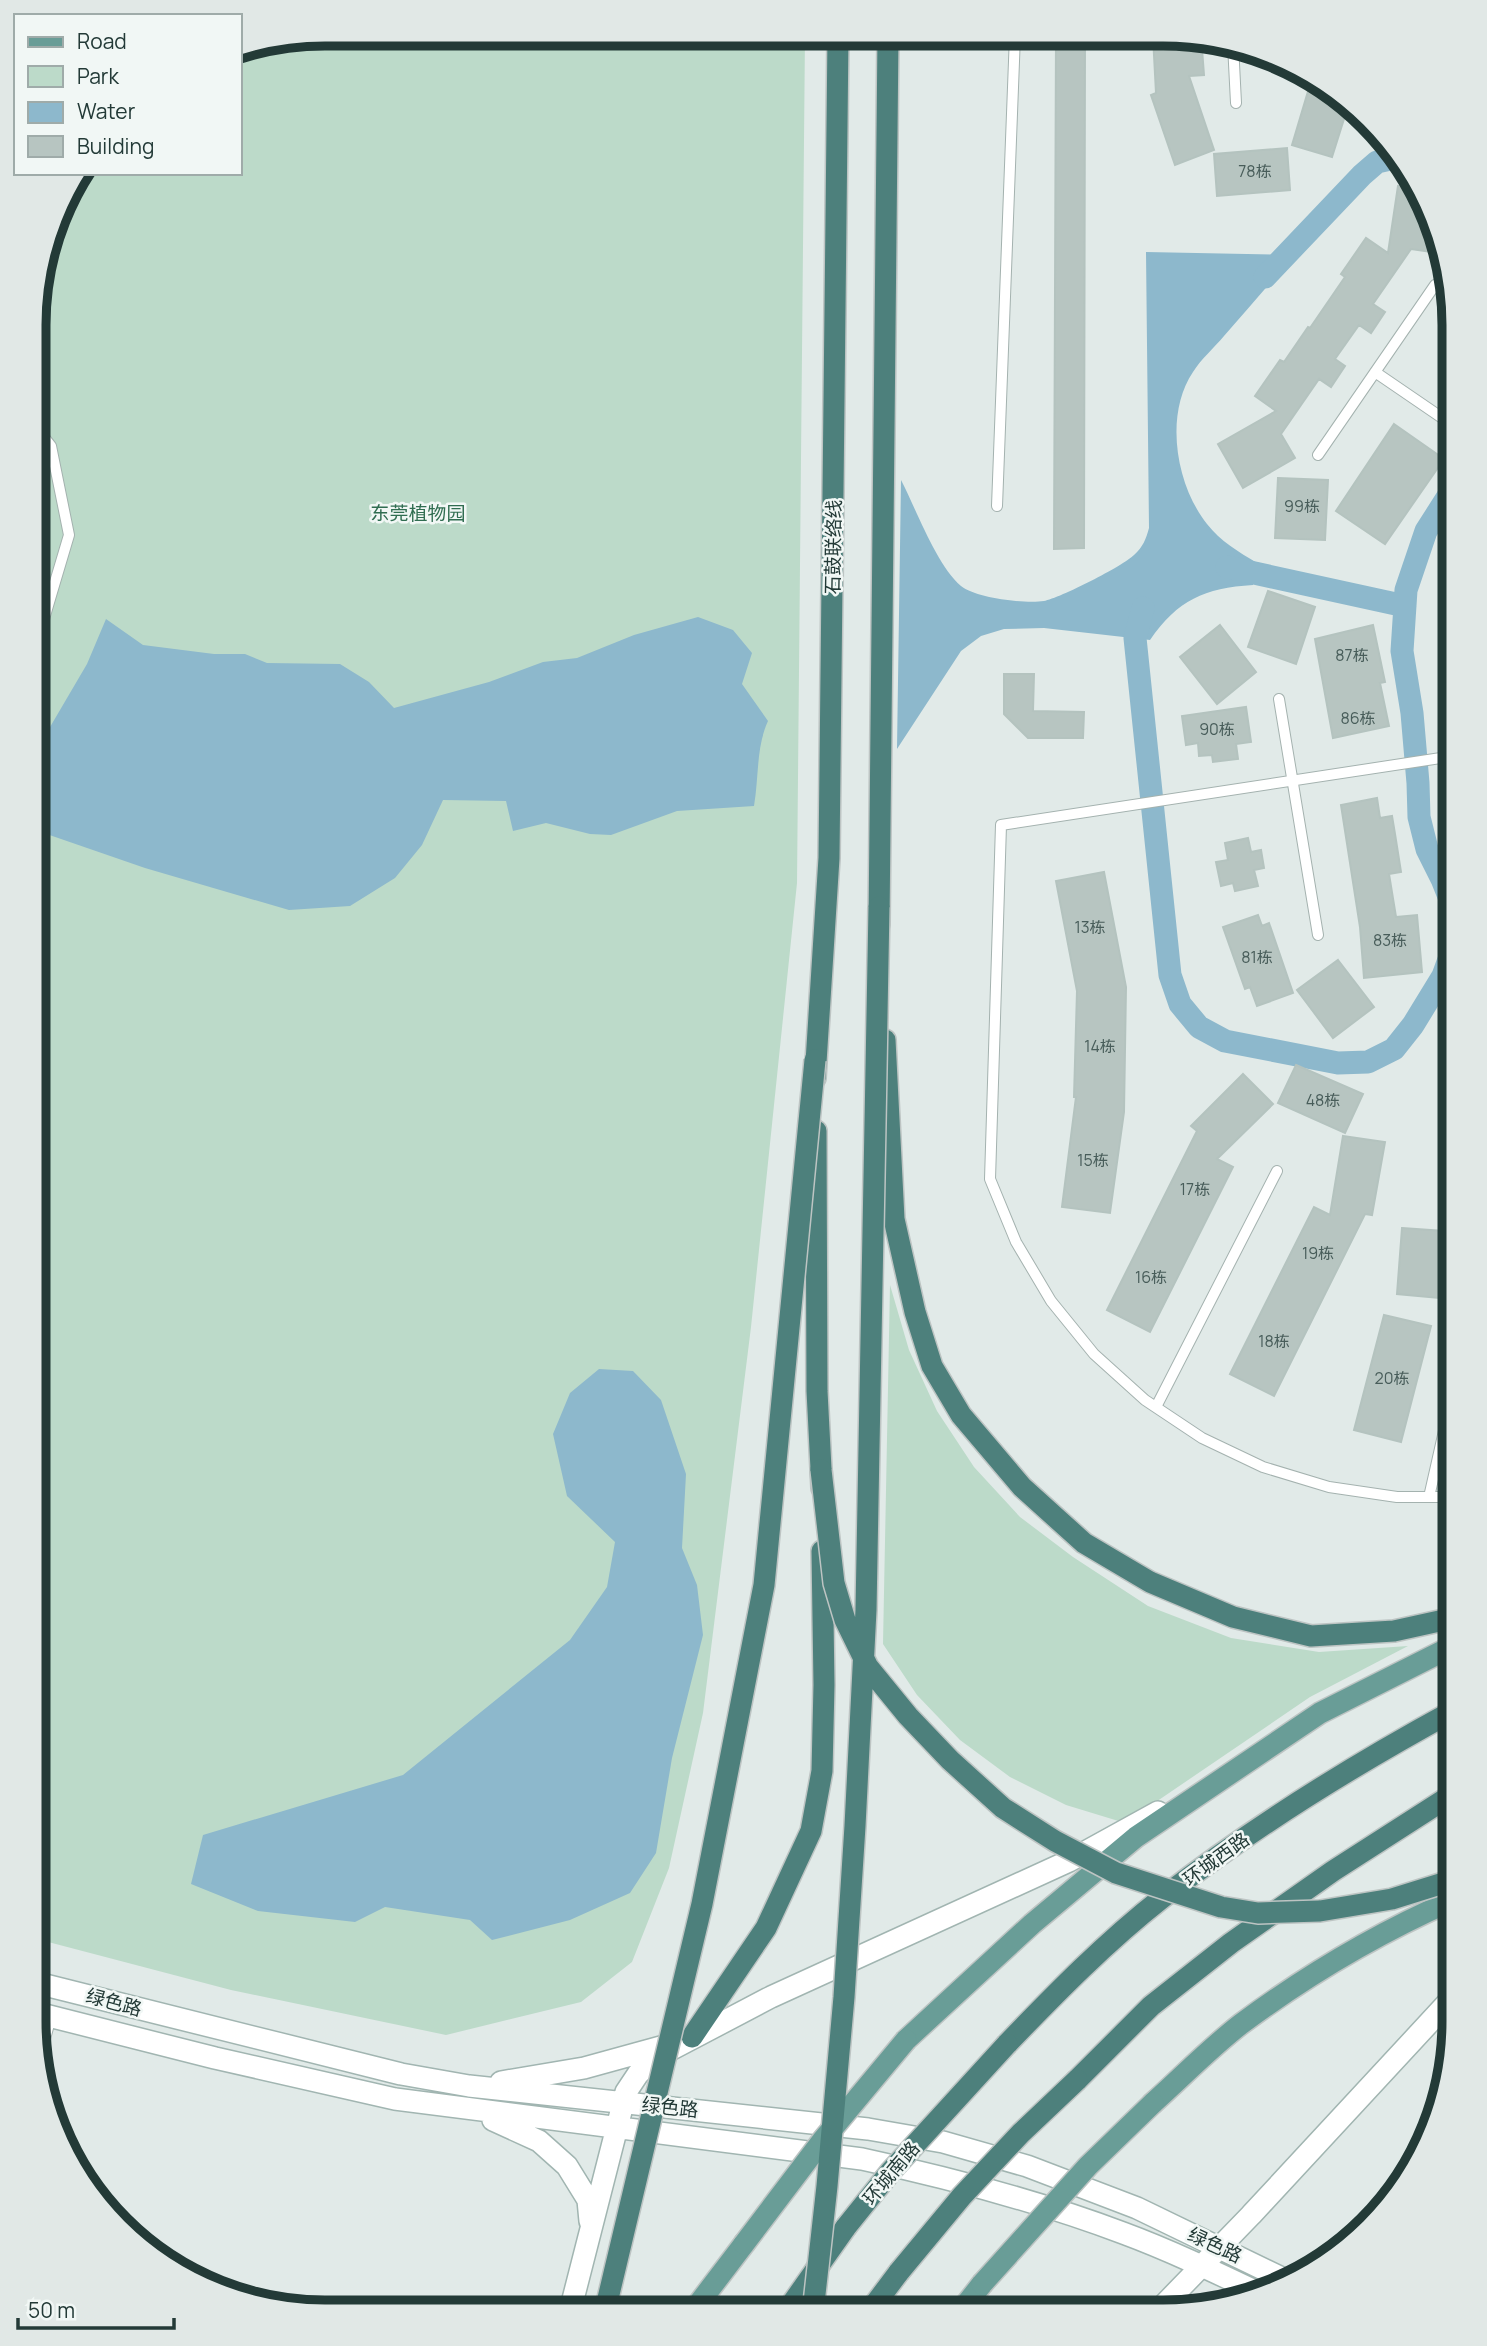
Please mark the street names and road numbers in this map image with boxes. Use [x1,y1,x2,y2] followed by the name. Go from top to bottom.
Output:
[819,499,847,595] street label: 石鼓联络线
[1178,1826,1254,1892] street label: 环城西路
[83,1982,145,2022] street label: 绿色路
[640,2091,700,2123] street label: 绿色路
[857,2136,925,2210] street label: 环城南路
[1184,2221,1246,2269] street label: 绿色路

